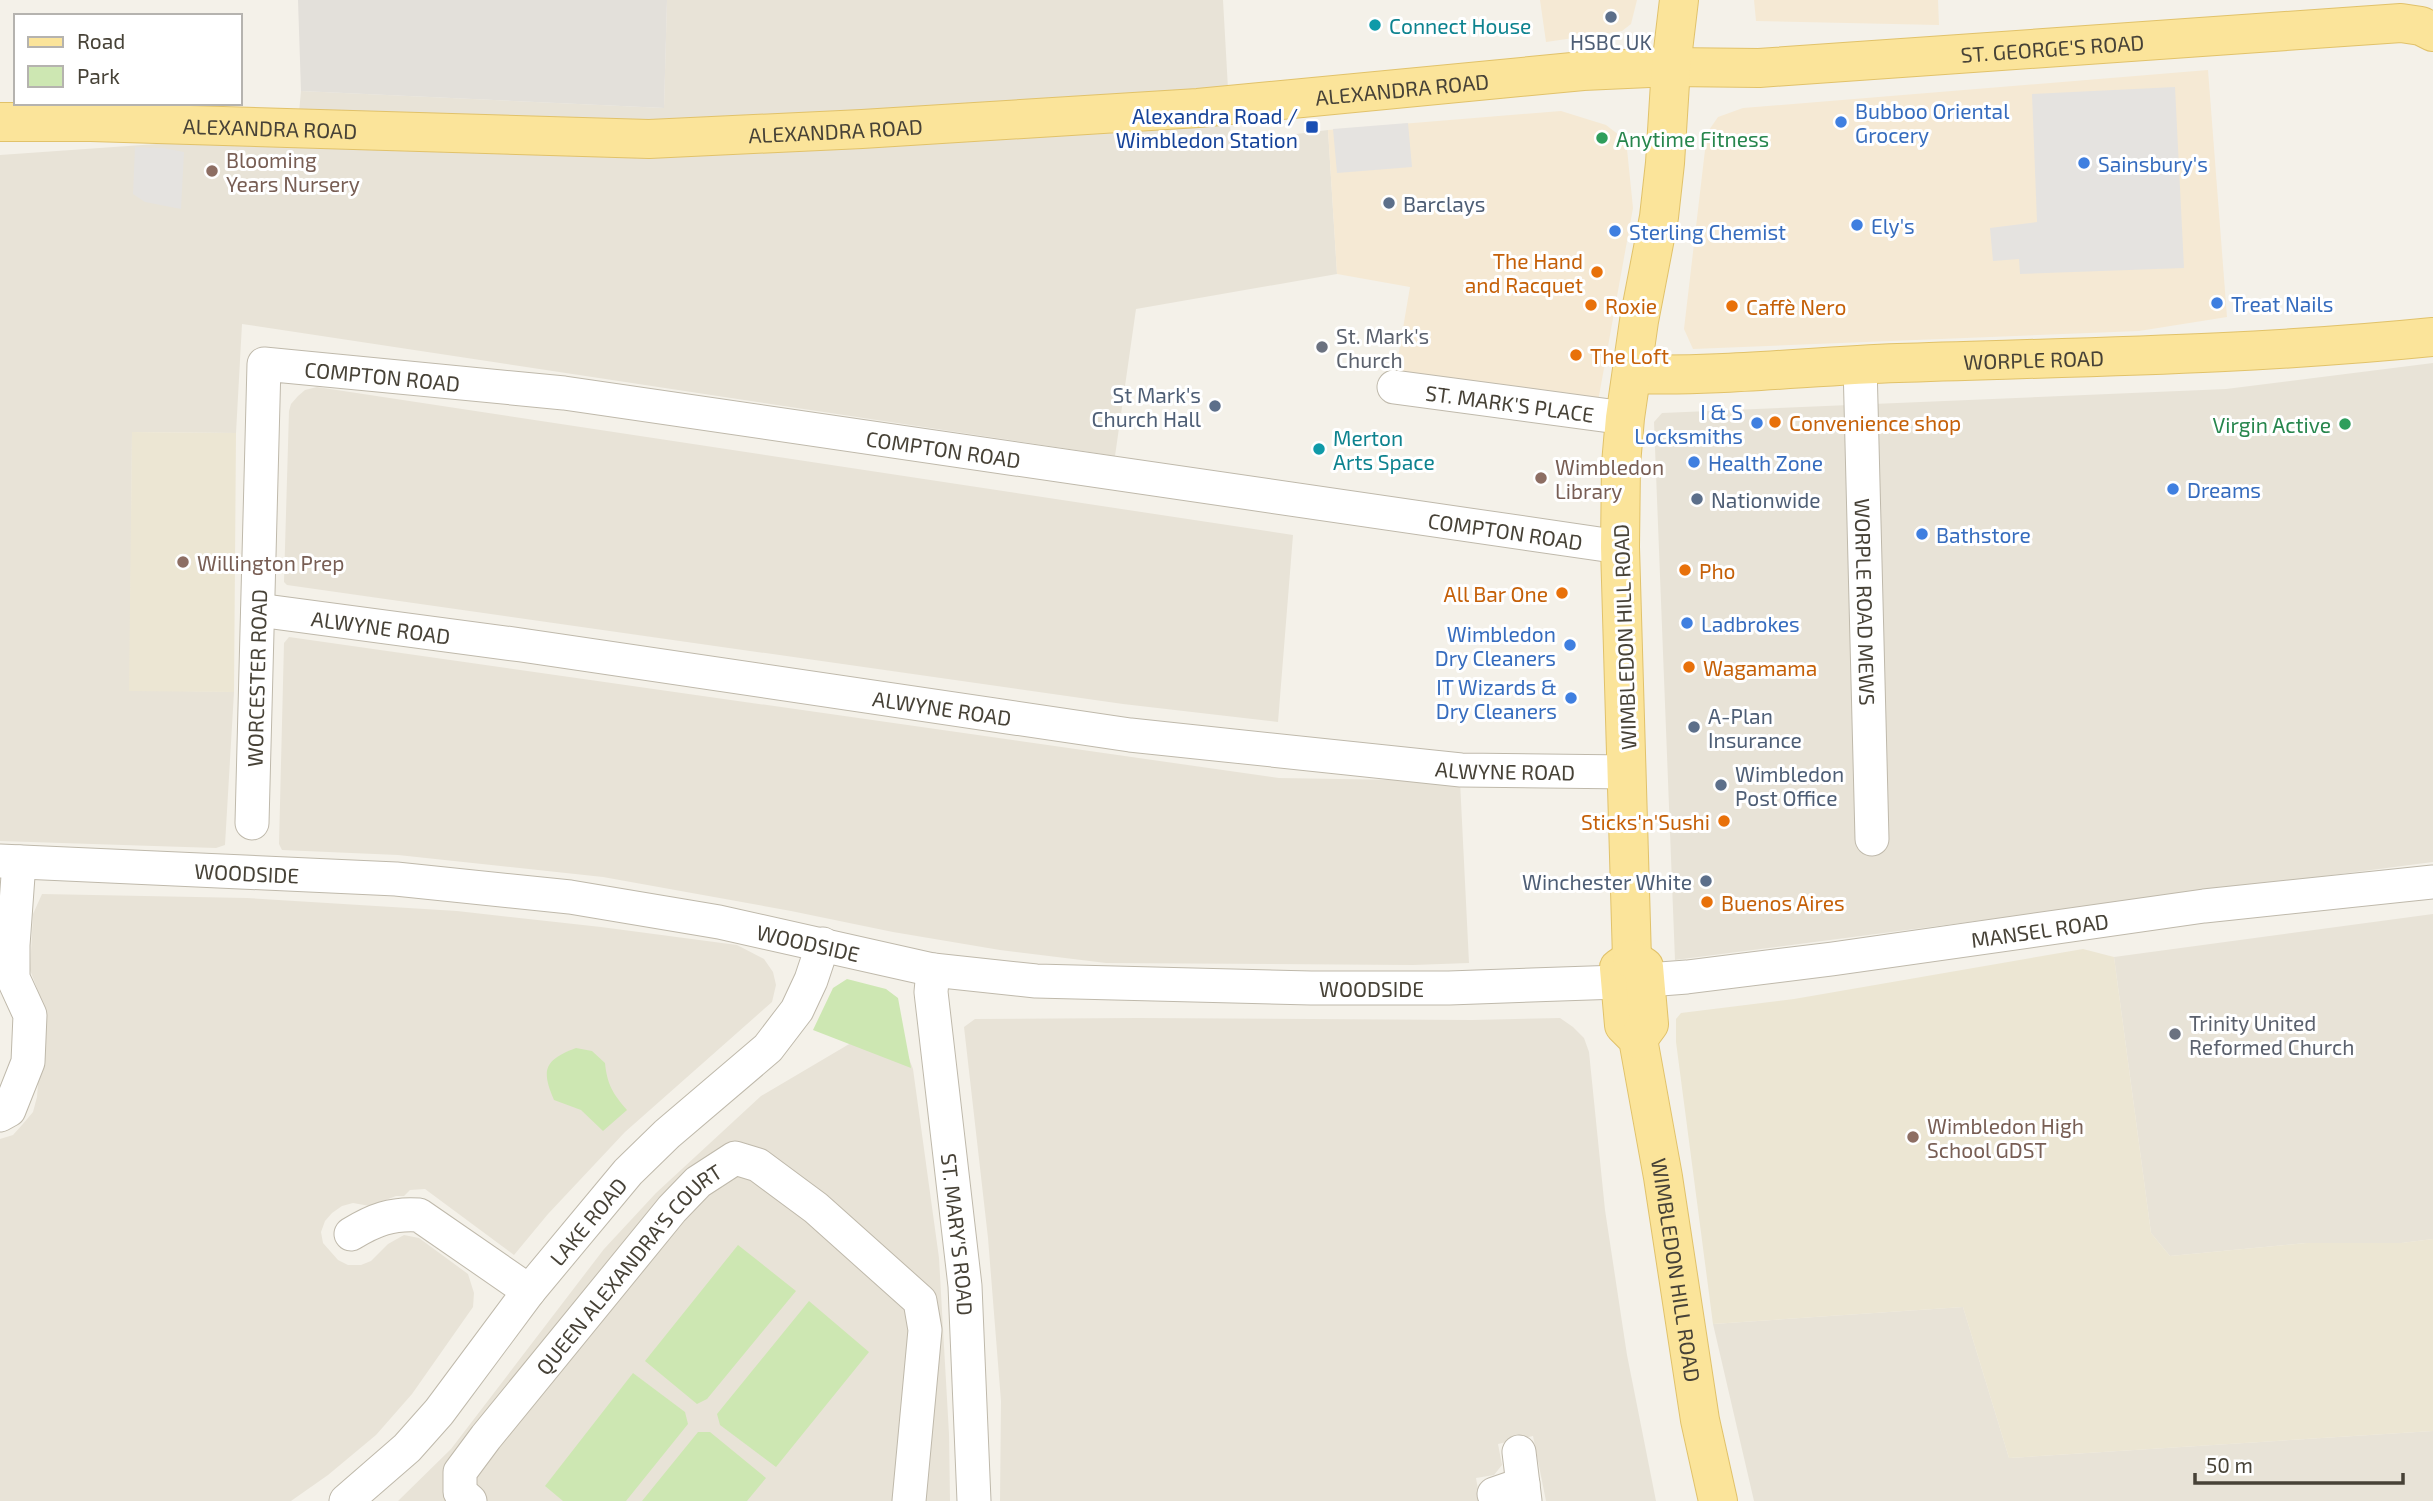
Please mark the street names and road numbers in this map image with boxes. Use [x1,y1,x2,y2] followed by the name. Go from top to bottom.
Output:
[1960,29,2145,66] street label: ST. GEORGE'S ROAD
[1314,68,1490,109] street label: ALEXANDRA ROAD
[182,112,357,143] street label: ALEXANDRA ROAD
[748,113,923,147] street label: ALEXANDRA ROAD
[1963,344,2104,373] street label: WORPLE ROAD
[303,355,461,395] street label: COMPTON ROAD
[1424,379,1596,426] street label: ST. MARK'S PLACE
[864,425,1022,472] street label: COMPTON ROAD
[1851,498,1881,706] street label: WORPLE ROAD MEWS
[1426,507,1584,554] street label: COMPTON ROAD
[1608,524,1640,750] street label: WIMBLEDON HILL ROAD
[241,589,271,767] street label: WORCESTER ROAD
[310,605,452,648] street label: ALWYNE ROAD
[871,685,1013,730] street label: ALWYNE ROAD
[1434,755,1575,784] street label: ALWYNE ROAD
[194,857,300,887] street label: WOODSIDE
[1969,907,2110,952] street label: MANSEL ROAD
[754,918,862,966] street label: WOODSIDE
[1319,976,1424,1001] street label: WOODSIDE
[937,1152,979,1316] street label: ST. MARY'S ROAD
[1647,1156,1707,1384] street label: WIMBLEDON HILL ROAD
[530,1158,726,1380] street label: QUEEN ALEXANDRA'S COURT
[544,1172,631,1270] street label: LAKE ROAD

